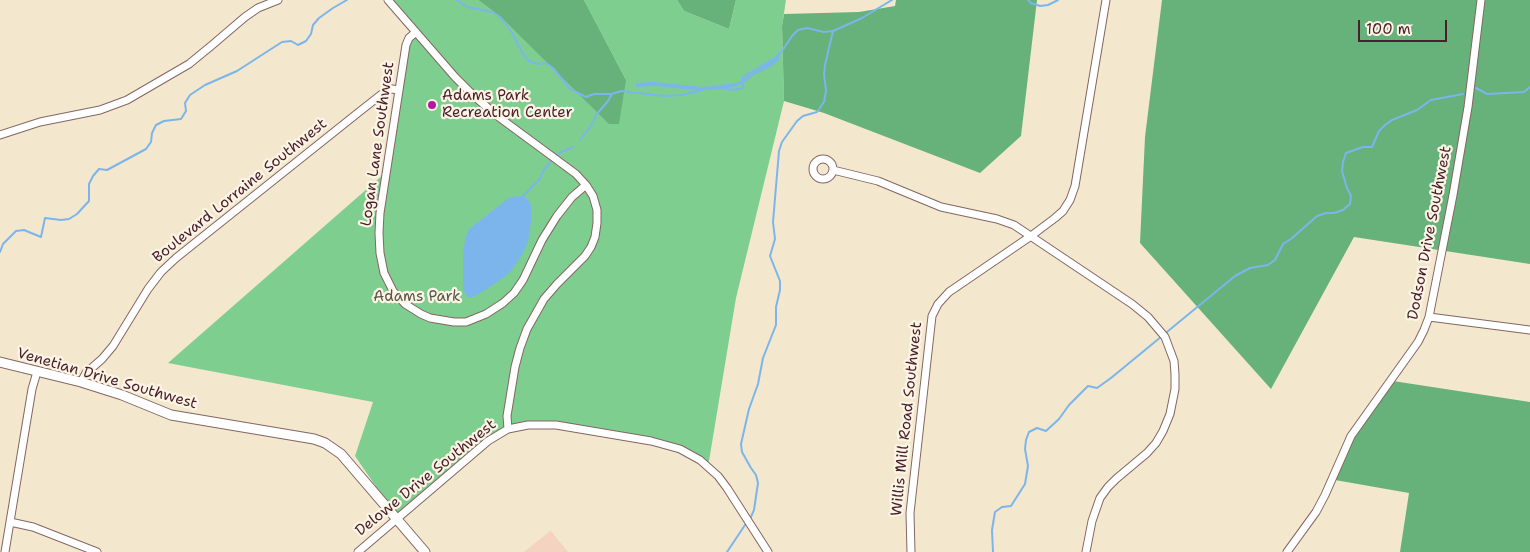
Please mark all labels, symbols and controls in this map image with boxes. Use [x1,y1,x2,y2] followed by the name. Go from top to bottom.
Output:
[1360,10,1449,42] scale bar
[1366,19,1411,39] text: 100 m
[358,61,398,227] street label: Logan Lane Southwest
[442,87,573,122] place label: Adams Park Recreation Center
[426,99,438,111] marker: Adams Park Recreation Center
[149,115,331,267] street label: Boulevard Lorraine Southwest
[1404,145,1456,321] street label: Dodson Drive Southwest
[373,288,461,306] park label: Adams Park
[888,321,926,517] street label: Willis Mill Road Southwest
[15,345,199,413] street label: Venetian Drive Southwest
[352,416,500,540] street label: Delowe Drive Southwest

